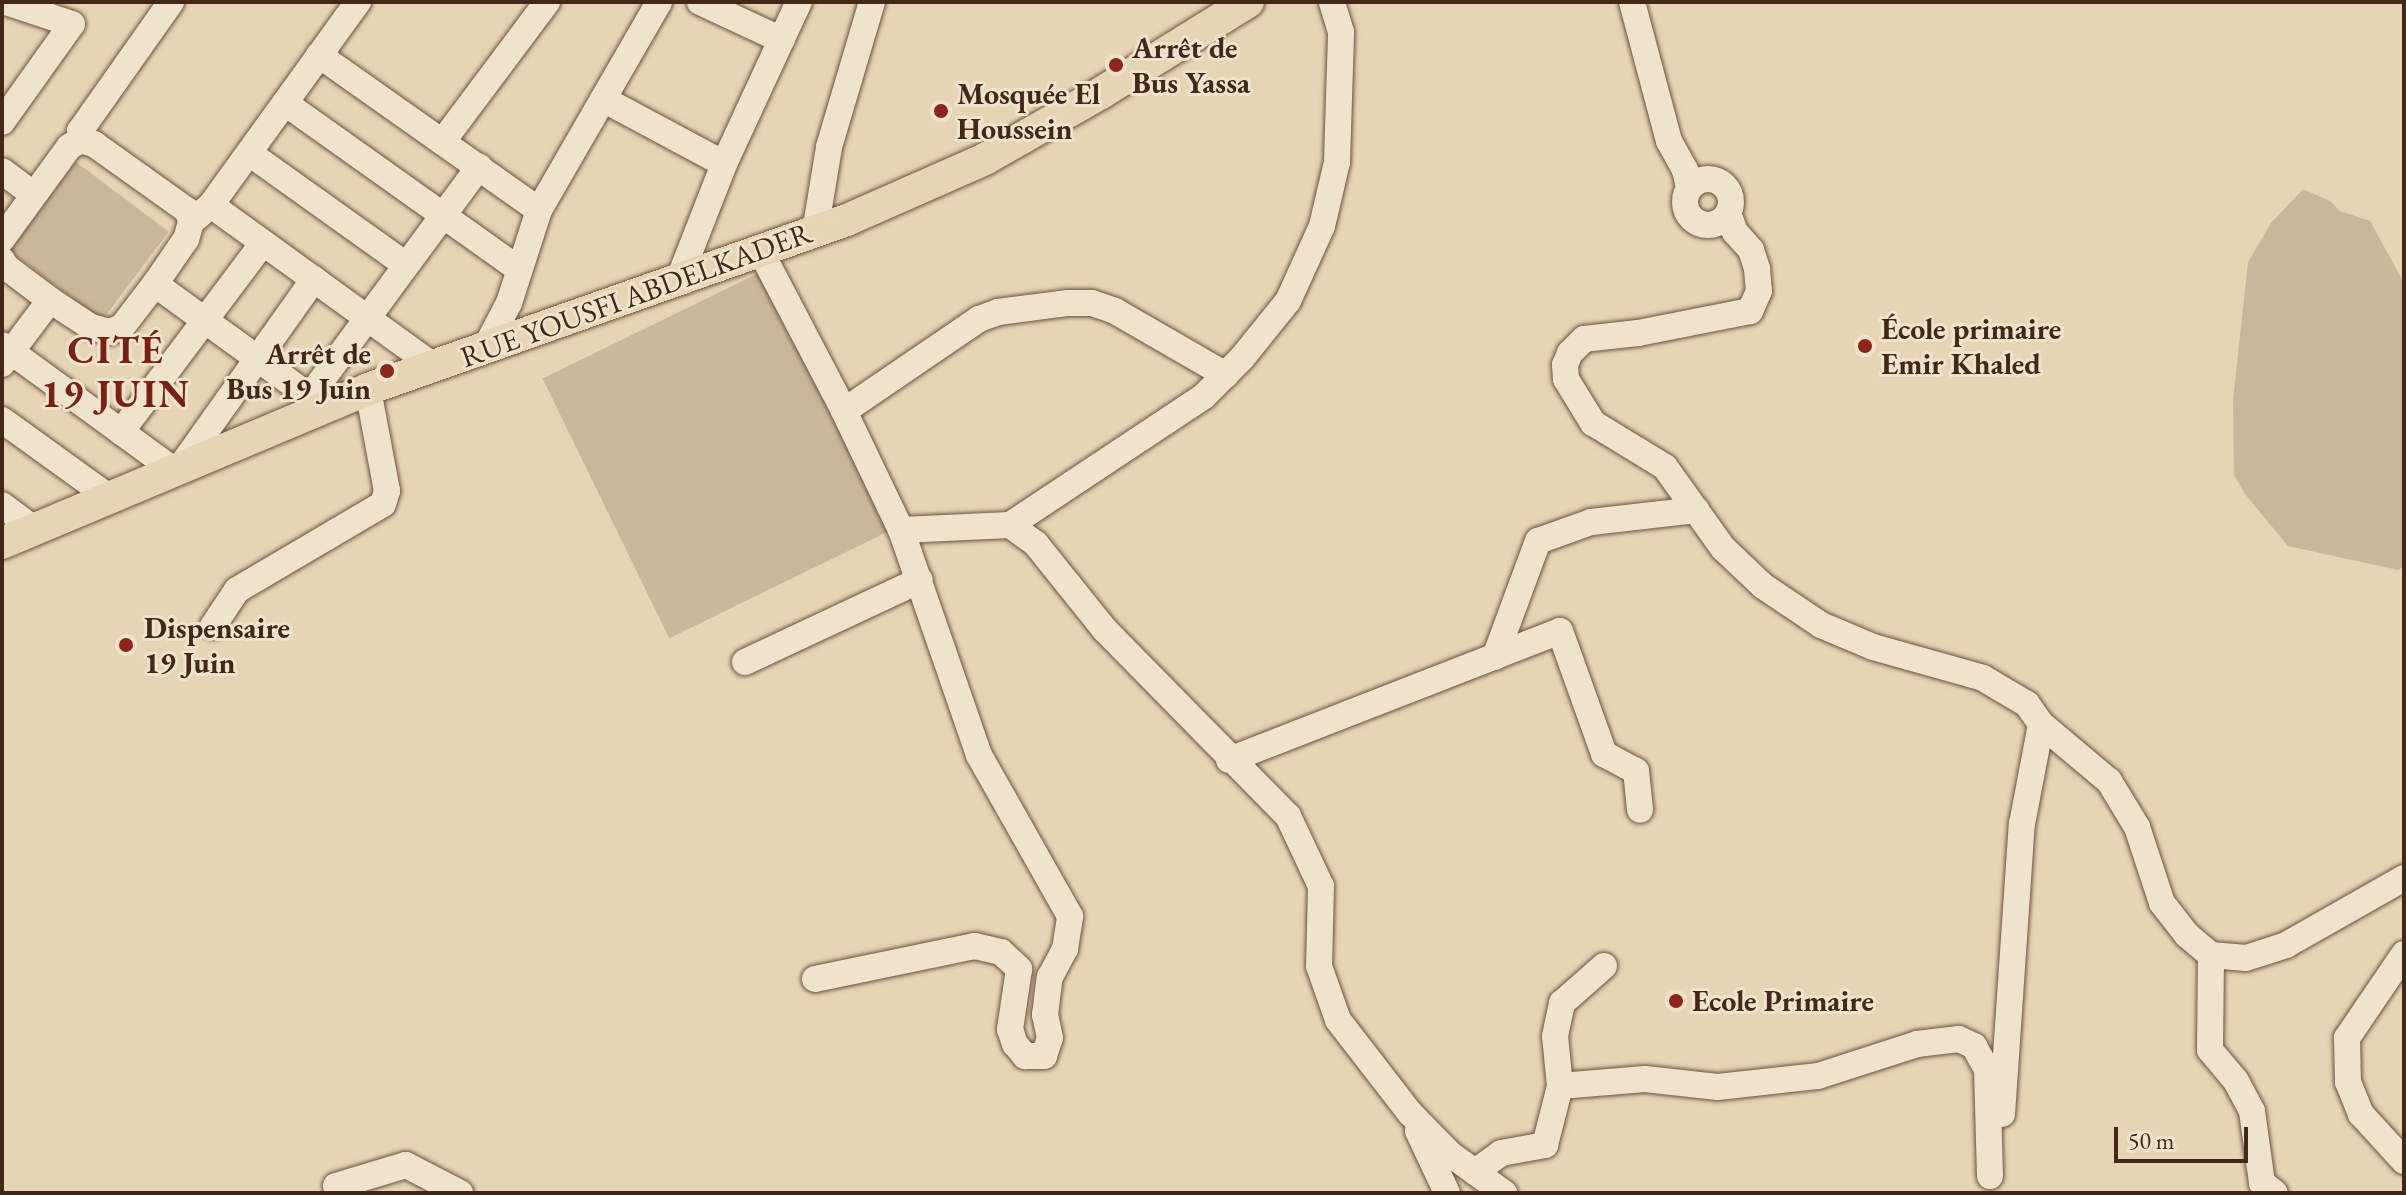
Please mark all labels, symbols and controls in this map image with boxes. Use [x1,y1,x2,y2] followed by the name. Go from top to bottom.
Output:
[1132,30,1250,100] place label: Arrêt de Bus Yassa
[1107,56,1125,74] marker: Arrêt de Bus Yassa
[957,76,1100,146] place label: Mosquée El Houssein
[932,102,950,120] marker: Mosquée El Houssein
[455,215,817,375] street label: RUE YOUSFI ABDELKADER
[1881,311,2061,382] place label: École primaire Emir Khaled
[41,327,191,416] district label: CITÉ 19 JUIN
[226,336,371,406] place label: Arrêt de Bus 19 Juin
[1856,337,1874,355] marker: École primaire Emir Khaled
[378,362,396,380] marker: Arrêt de Bus 19 Juin
[144,610,290,680] place label: Dispensaire 19 Juin
[115,634,137,656] marker: Dispensaire 19 Juin
[1692,983,1874,1019] place label: Ecole Primaire
[1667,992,1685,1010] marker: Ecole Primaire
[2118,1111,2252,1161] scale bar
[2128,1125,2175,1156] text: 50 m

